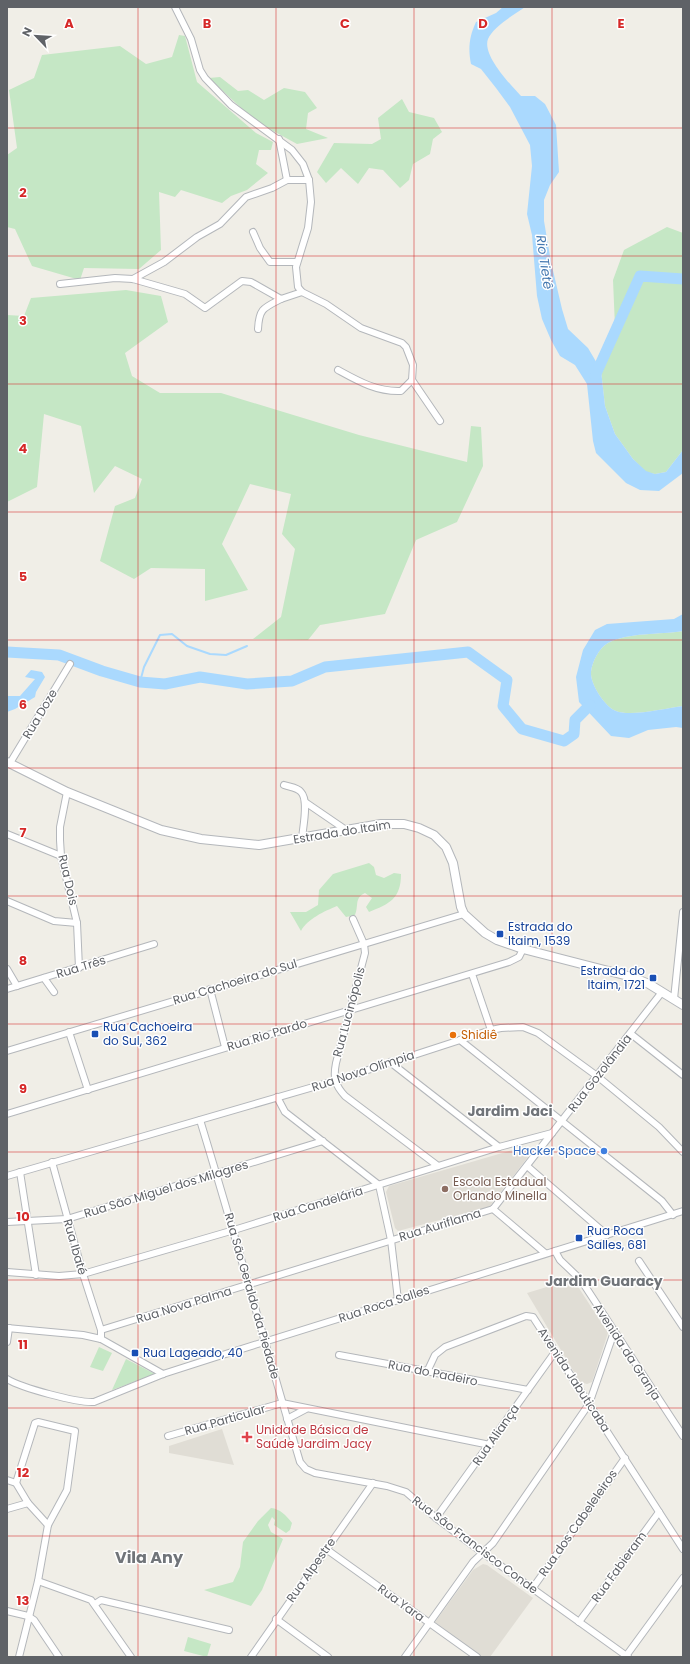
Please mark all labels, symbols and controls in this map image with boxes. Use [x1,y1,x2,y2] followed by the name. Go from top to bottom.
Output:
[64,14,74,33] text: A
[203,14,212,33] text: B
[340,14,350,33] text: C
[478,14,488,33] text: D
[617,14,625,33] text: E
[16,16,56,56] north arrow
[18,25,36,39] text: N
[19,183,27,202] text: 2
[531,234,558,290] water label: Rio Tietê
[19,311,27,330] text: 3
[19,439,28,458] text: 4
[19,567,27,586] text: 5
[18,686,61,742] street label: Rua Doze
[19,695,27,714] text: 6
[292,815,392,848] street label: Estrada do Itaim
[20,823,27,842] text: 7
[54,853,83,907] street label: Rua Dois
[508,918,573,949] place label: Estrada do Itaim, 1539
[495,929,505,939] marker: Estrada do Itaim, 1539
[19,951,27,970] text: 8
[54,951,108,982] street label: Rua Três
[171,954,299,1009] street label: Rua Cachoeira do Sul
[580,962,645,993] place label: Estrada do Itaim, 1721
[328,965,369,1059] street label: Rua Lucinópolis
[648,973,658,983] marker: Estrada do Itaim, 1721
[225,1014,309,1055] street label: Rua Rio Pardo
[103,1018,192,1049] place label: Rua Cachoeira do Sul, 362
[461,1026,497,1043] place label: Shidiê
[90,1029,100,1039] marker: Rua Cachoeira do Sul, 362
[448,1030,458,1040] marker: Shidiê
[564,1030,635,1115] street label: Rua Gozolândia
[309,1046,417,1095] street label: Rua Nova Olímpia
[19,1079,27,1098] text: 9
[467,1101,553,1121] district label: Jardim Jaci
[513,1142,596,1159] place label: Hacker Space
[599,1146,609,1156] marker: Hacker Space
[82,1155,250,1222] street label: Rua São Miguel dos Milagres
[453,1173,547,1204] place label: Escola Estadual Orlando Minella
[271,1182,365,1225] street label: Rua Candelária
[440,1184,450,1194] marker: Escola Estadual Orlando Minella
[397,1204,483,1245] street label: Rua Auriflama
[16,1207,30,1226] text: 10
[221,1211,284,1381] street label: Rua São Geraldo da Piedade
[59,1217,92,1277] street label: Rua Ibaté
[587,1222,646,1253] place label: Rua Roca Salles, 681
[574,1233,584,1243] marker: Rua Roca Salles, 681
[545,1271,663,1291] district label: Jardim Guaracy
[336,1281,431,1326] street label: Rua Roca Salles
[134,1282,234,1327] street label: Rua Nova Palma
[590,1300,665,1404] street label: Avenida da Granja
[534,1324,615,1435] street label: Avenida Jabuticaba
[18,1335,28,1354] text: 11
[143,1344,243,1361] place label: Rua Lageado, 40
[130,1348,140,1358] marker: Rua Lageado, 40
[387,1355,480,1390] street label: Rua do Padeiro
[182,1400,268,1439] street label: Rua Particular
[468,1401,523,1469] street label: Rua Aliança
[256,1421,372,1452] place label: Unidade Básica de Saúde Jardim Jacy
[241,1431,253,1443] marker: Unidade Básica de Saúde Jardim Jacy
[17,1463,30,1482] text: 12
[534,1466,621,1579] street label: Rua dos Cabeleleiros
[409,1492,542,1598] street label: Rua São Francisco Conde
[587,1528,650,1606] street label: Rua Fabieram
[282,1534,339,1605] street label: Rua Alpestre
[115,1546,184,1569] district label: Vila Any
[374,1580,428,1625] street label: Rua Yara
[17,1591,30,1610] text: 13

